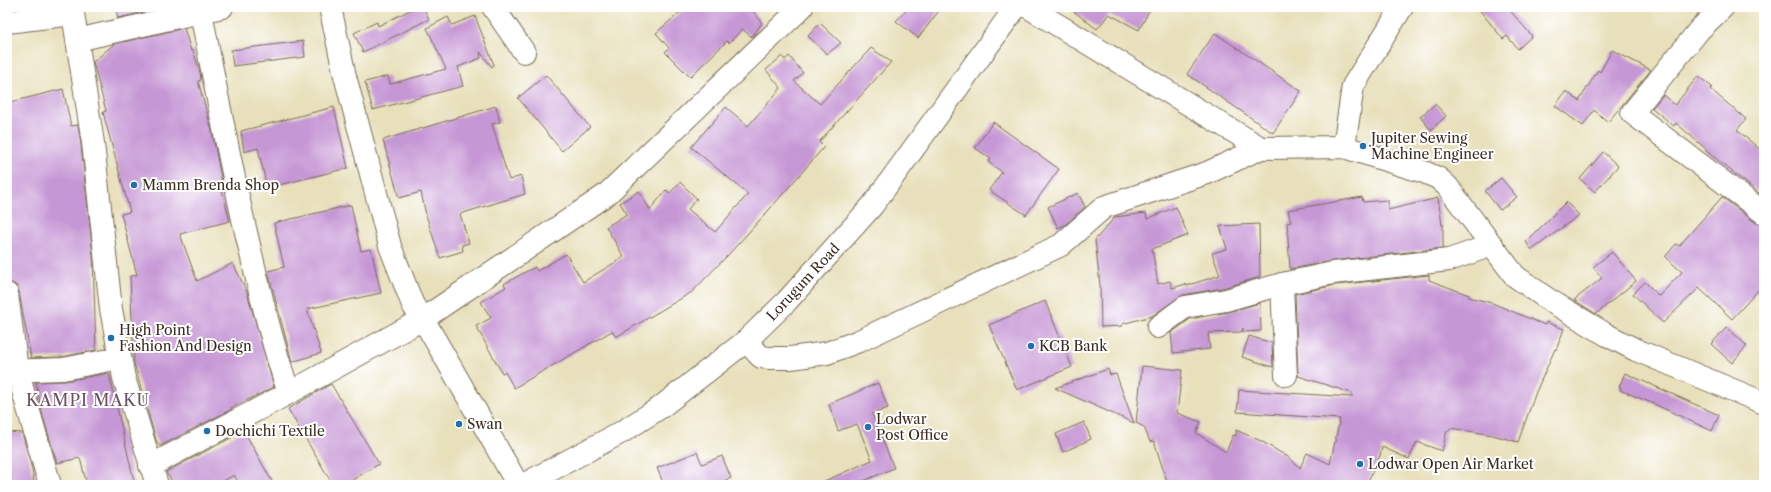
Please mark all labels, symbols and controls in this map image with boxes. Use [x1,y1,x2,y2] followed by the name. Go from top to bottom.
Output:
[1369,129,1494,163] place label: Jupiter Sewing Machine Engineer
[1358,141,1368,151] marker: Jupiter Sewing Machine Engineer
[142,176,279,194] place label: Mamm Brenda Shop
[129,180,139,190] marker: Mamm Brenda Shop
[762,239,844,325] street label: Lorugum Road
[119,321,252,355] place label: High Point Fashion And Design
[106,333,116,343] marker: High Point Fashion And Design
[1039,337,1108,355] place label: KCB Bank
[1026,341,1036,351] marker: KCB Bank
[26,390,150,410] district label: KAMPI MAKU
[876,410,949,444] place label: Lodwar Post Office
[467,415,503,433] place label: Swan
[454,419,464,429] marker: Swan
[215,422,325,440] place label: Dochichi Textile
[863,422,873,432] marker: Lodwar Post Office
[202,426,212,436] marker: Dochichi Textile
[1368,455,1534,473] place label: Lodwar Open Air Market
[1355,459,1365,469] marker: Lodwar Open Air Market

